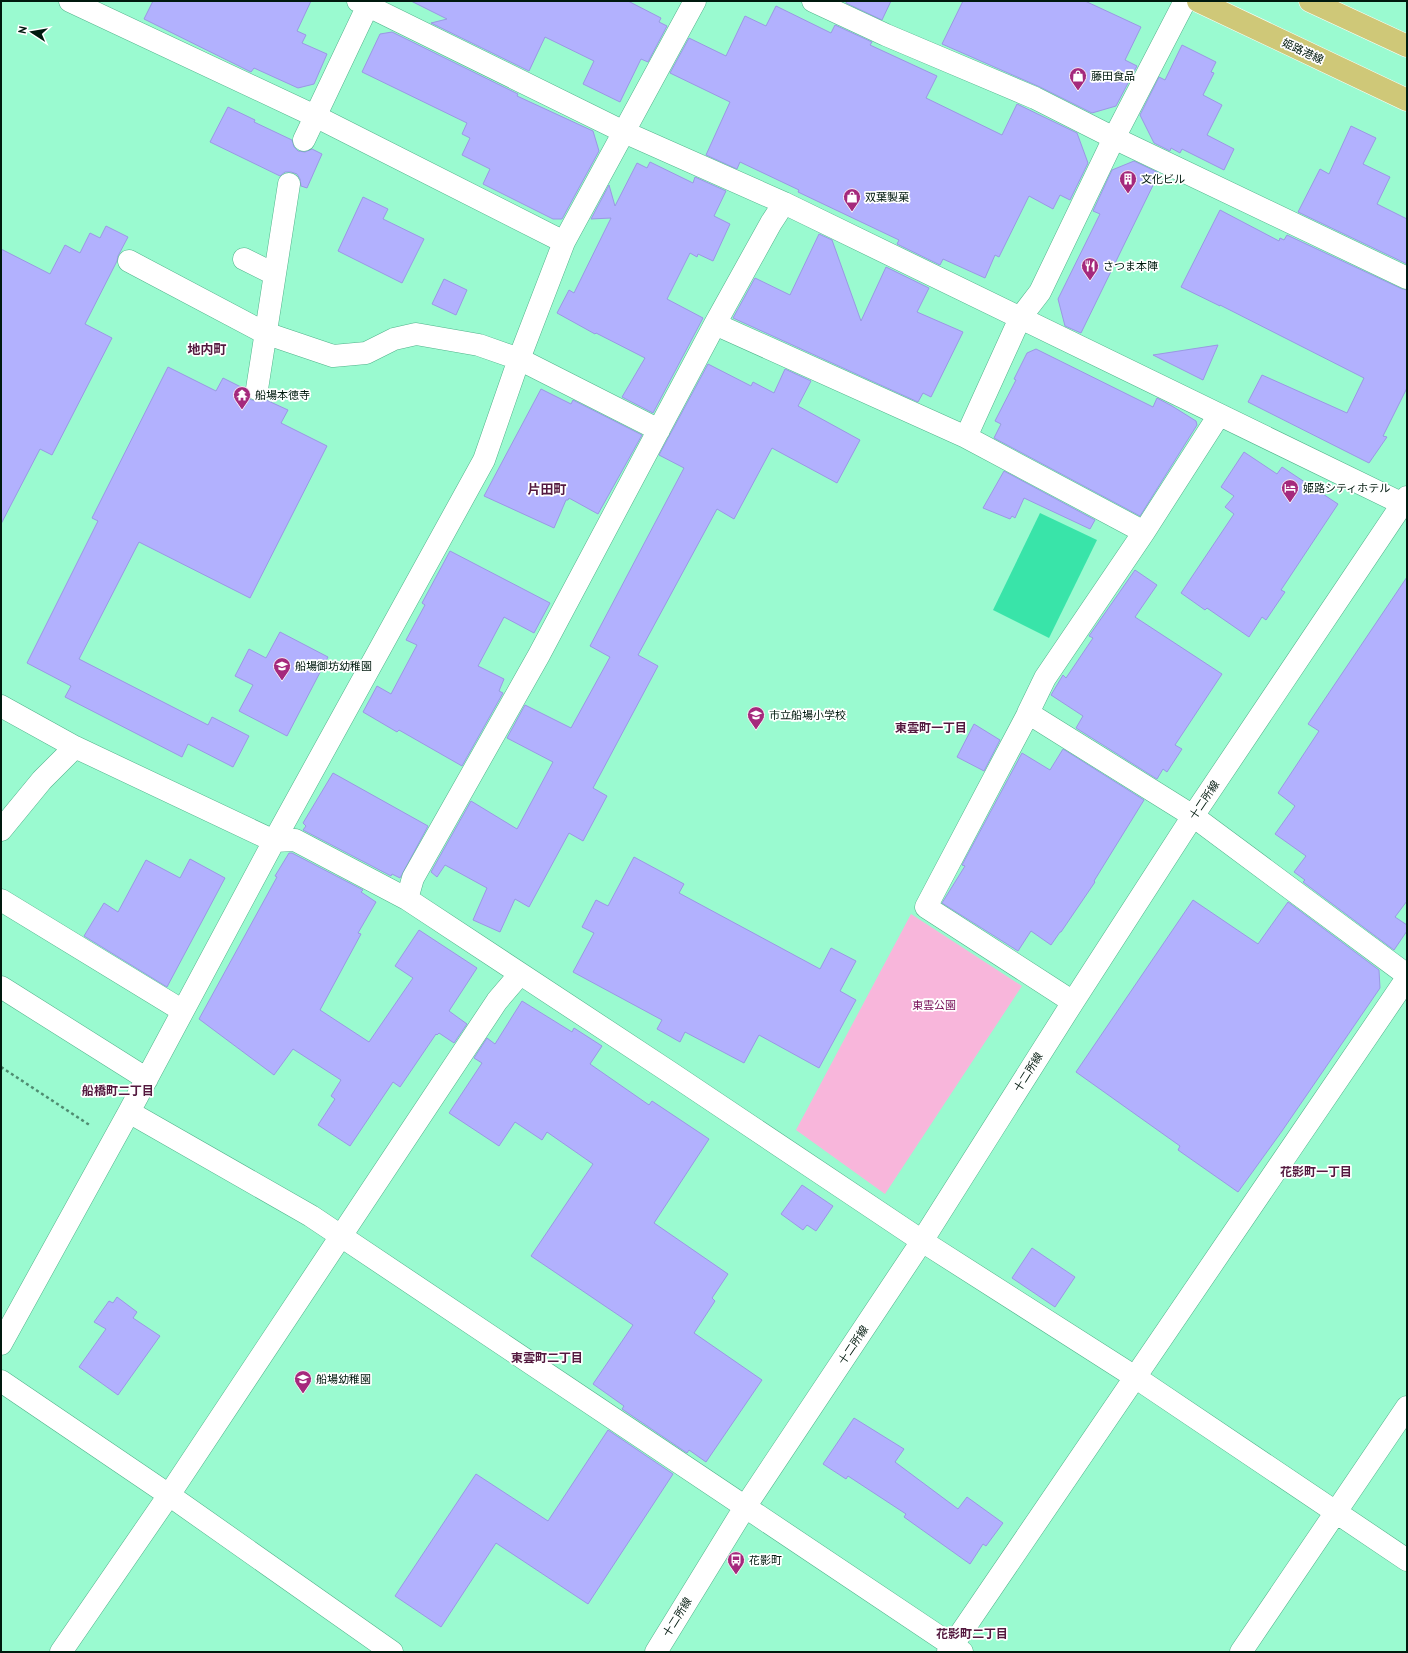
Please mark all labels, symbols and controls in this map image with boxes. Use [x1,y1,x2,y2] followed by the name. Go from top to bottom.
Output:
[12,12,52,52] north arrow
[15,25,30,35] text: N
[1280,35,1326,67] street label: 姫路港線
[1068,66,1088,91] shop icon: 藤田食品
[1091,69,1135,83] place label: 藤田食品
[1118,169,1138,194] building icon: 文化ビル
[1141,172,1185,186] place label: 文化ビル
[842,187,862,212] shop icon: 双葉製菓
[865,190,909,204] place label: 双葉製菓
[1080,256,1100,281] restaurant icon: さつま本陣
[1103,259,1158,273] place label: さつま本陣
[187,341,227,358] district label: 地内町
[232,385,252,410] temple icon: 船場本徳寺
[255,388,310,402] place label: 船場本徳寺
[1280,478,1300,503] hotel icon: 姫路シティホテル
[527,481,567,498] district label: 片田町
[1303,481,1390,495] place label: 姫路シティホテル
[272,656,292,681] school or university icon: 船場御坊幼稚園
[295,659,372,673] place label: 船場御坊幼稚園
[746,705,766,730] school or university icon: 市立船場小学校
[769,708,846,722] place label: 市立船場小学校
[895,720,967,735] district label: 東雲町一丁目
[1186,778,1222,822] street label: 十二所線
[912,998,956,1012] park label: 東雲公園
[1010,1050,1046,1094] street label: 十二所線
[82,1083,154,1098] district label: 船橋町二丁目
[1280,1164,1352,1179] district label: 花影町一丁目
[835,1323,871,1367] street label: 十二所線
[511,1350,583,1365] district label: 東雲町二丁目
[293,1369,313,1394] school or university icon: 船場幼稚園
[316,1372,371,1386] place label: 船場幼稚園
[726,1550,746,1575] bus stop icon: 花影町
[749,1553,782,1567] place label: 花影町
[659,1595,695,1639] street label: 十二所線
[936,1626,1008,1641] district label: 花影町二丁目

